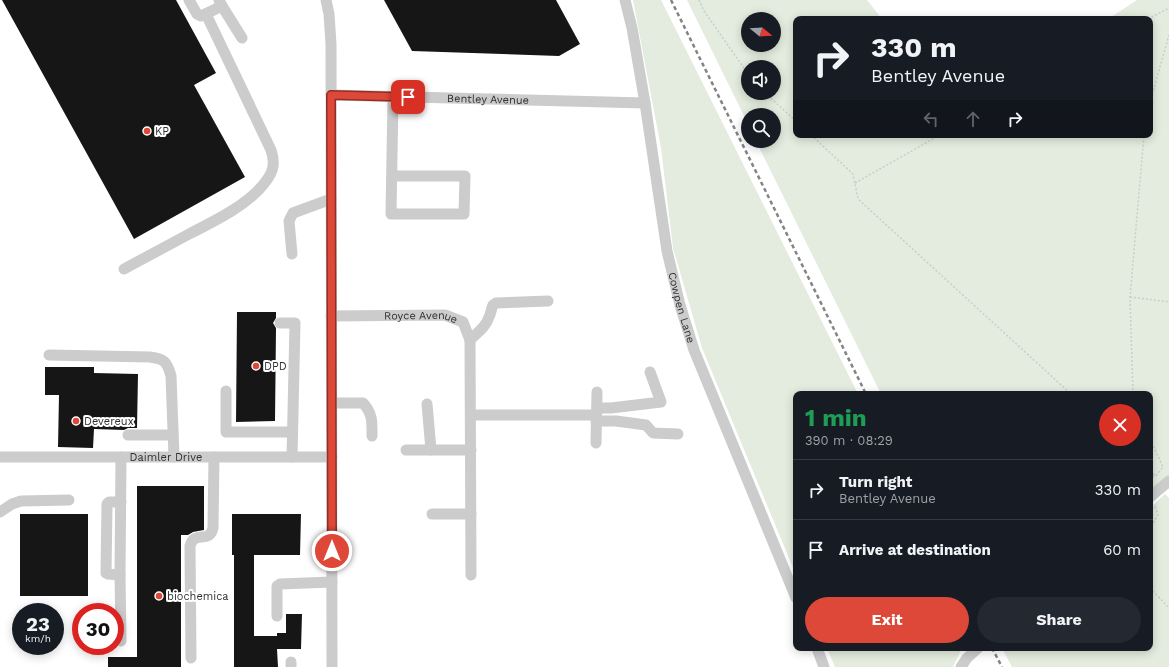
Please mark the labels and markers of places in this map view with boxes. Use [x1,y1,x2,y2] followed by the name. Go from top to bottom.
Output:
[391,80,425,114] pin
[155,125,169,138] place label: KP
[142,126,152,136] marker: KP
[264,360,287,373] place label: DPD
[251,361,261,371] marker: DPD
[84,415,134,428] place label: Devereux
[71,416,81,426] marker: Devereux
[167,590,229,603] place label: biochemica
[154,591,164,601] marker: biochemica

